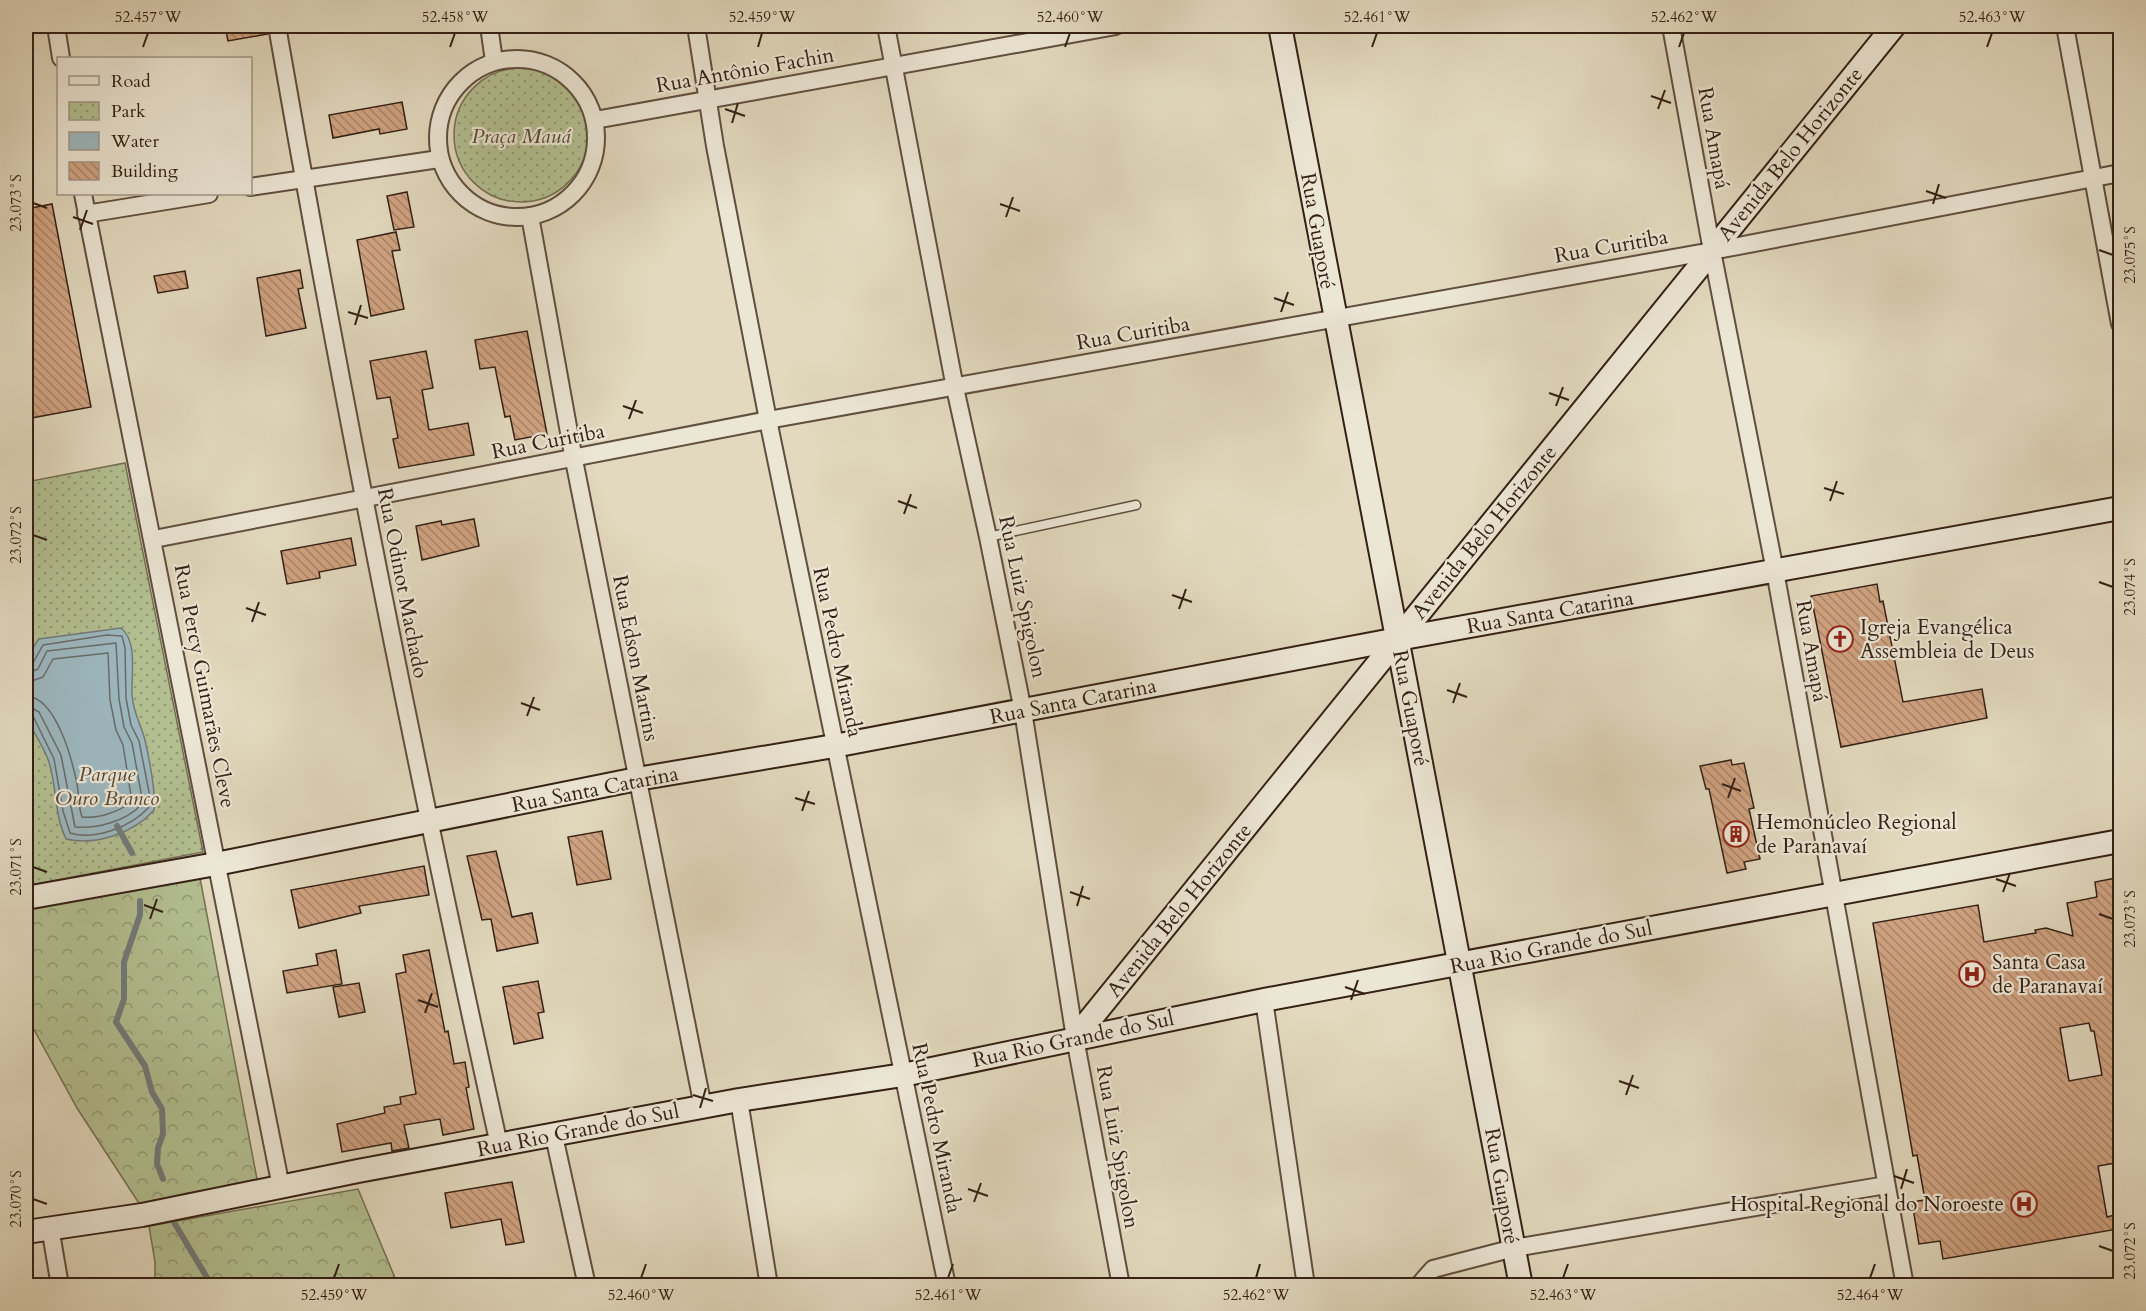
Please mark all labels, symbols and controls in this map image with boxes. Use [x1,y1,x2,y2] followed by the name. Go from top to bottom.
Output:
[115,7,182,27] text: 52.457°W
[422,7,489,27] text: 52.458°W
[729,7,796,27] text: 52.459°W
[1037,7,1104,27] text: 52.460°W
[1344,7,1411,27] text: 52.461°W
[1651,7,1718,27] text: 52.462°W
[1959,7,2026,27] text: 52.463°W
[654,41,837,100] street label: Rua Antônio Fachin
[57,57,252,195] legend
[1711,61,1870,247] street label: Avenida Belo Horizonte
[111,69,151,94] text: Road
[1690,85,1737,191] street label: Rua Amapá
[111,99,146,124] text: Park
[472,122,571,151] park label: Praça Mauá
[110,129,160,154] text: Water
[111,159,179,184] text: Building
[1293,171,1342,292] street label: Rua Guaporé
[6,174,26,232] text: 23.073°S
[1552,222,1670,271] street label: Rua Curitiba
[2120,226,2140,284] text: 23.075°S
[1074,309,1192,358] street label: Rua Curitiba
[489,416,607,467] street label: Rua Curitiba
[1405,439,1564,625] street label: Avenida Belo Horizonte
[370,486,435,681] street label: Rua Odinot Machado
[6,506,26,564] text: 23.072°S
[991,513,1054,681] street label: Rua Luiz Spigolon
[2120,558,2140,616] text: 23.074°S
[167,562,242,810] street label: Rua Percy Guimarães Cleve
[805,564,870,740] street label: Rua Pedro Miranda
[605,572,666,744] street label: Rua Edson Martins
[1464,584,1636,641] street label: Rua Santa Catarina
[1788,598,1835,704] street label: Rua Amapá
[1860,613,2035,666] place label: Igreja Evangélica Assembleia de Deus
[1825,624,1855,654] church icon: Igreja Evangélica Assembleia de Deus
[1385,648,1436,769] street label: Rua Guaporé
[987,671,1159,732] street label: Rua Santa Catarina
[509,759,681,820] street label: Rua Santa Catarina
[55,760,159,813] park label: Parque Ouro Branco
[1756,808,1957,861] place label: Hemonúcleo Regional de Paranavaí
[1100,817,1259,1003] street label: Avenida Belo Horizonte
[1721,819,1751,849] building icon: Hemonúcleo Regional de Paranavaí
[6,838,26,896] text: 23.071°S
[2120,890,2140,948] text: 23.073°S
[1447,914,1655,981] street label: Rua Rio Grande do Sul
[1992,948,2103,1001] place label: Santa Casa de Paranavaí
[1957,959,1987,989] hospital icon: Santa Casa de Paranavaí
[970,1004,1177,1075] street label: Rua Rio Grande do Sul
[904,1040,969,1216] street label: Rua Pedro Miranda
[1089,1063,1146,1231] street label: Rua Luiz Spigolon
[474,1097,682,1164] street label: Rua Rio Grande do Sul
[1477,1126,1526,1247] street label: Rua Guaporé
[6,1170,26,1228] text: 23.070°S
[2009,1189,2039,1219] hospital icon: Hospital Regional do Noroeste
[1730,1190,2004,1219] place label: Hospital Regional do Noroeste
[2120,1222,2140,1280] text: 23.072°S
[301,1285,368,1305] text: 52.459°W
[608,1285,675,1305] text: 52.460°W
[915,1285,982,1305] text: 52.461°W
[1223,1285,1290,1305] text: 52.462°W
[1530,1285,1597,1305] text: 52.463°W
[1837,1285,1904,1305] text: 52.464°W

